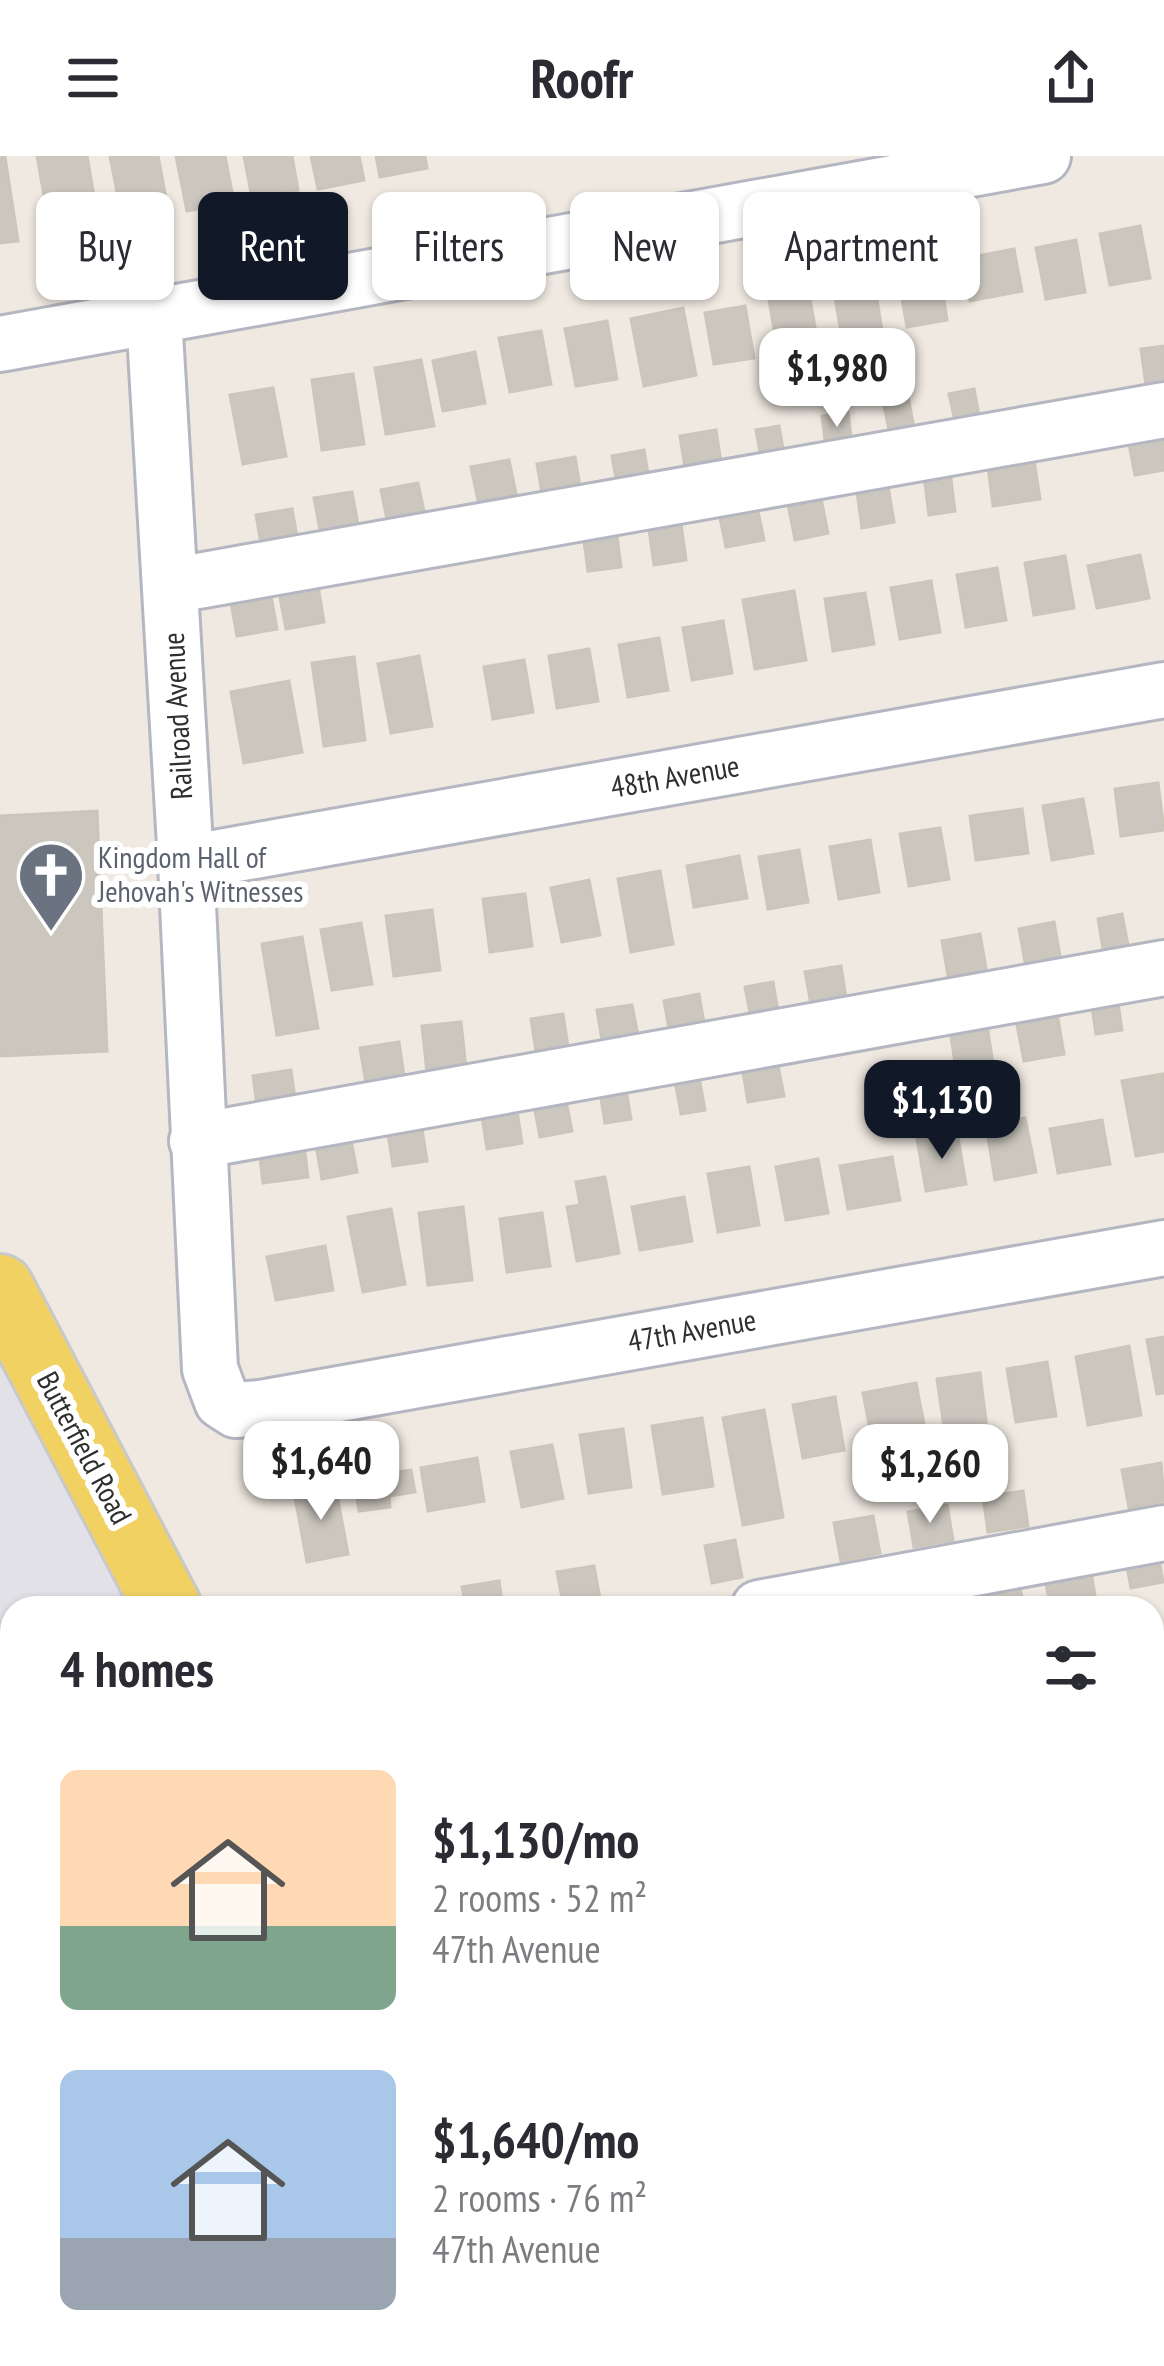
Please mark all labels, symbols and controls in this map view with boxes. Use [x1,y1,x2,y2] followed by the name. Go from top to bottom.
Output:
[531,43,633,113] text: Roofr
[60,45,126,111] icon: menu
[1038,45,1104,111] icon: share
[36,192,174,300] chip: Buy
[198,192,348,300] chip: Rent
[372,192,546,300] chip: Filters
[570,192,719,300] chip: New
[743,192,980,300] chip: Apartment
[739,328,935,430] pin: $1,980
[786,341,888,392] text: $1,980
[153,631,200,801] street label: Railroad Avenue
[607,745,742,806] street label: 48th Avenue
[97,837,304,910] place label: Kingdom Hall of Jehovah's Witnesses
[16,840,86,934] church icon: Kingdom Hall of Jehovah's Witnesses
[844,1060,1040,1162] pin: $1,130
[891,1073,993,1124] text: $1,130
[625,1299,759,1360] street label: 47th Avenue
[29,1364,142,1530] street label: Butterfield Road
[223,1421,419,1523] pin: $1,640
[832,1424,1028,1526] pin: $1,260
[270,1434,372,1485] text: $1,640
[879,1437,981,1488] text: $1,260
[60,1635,214,1701] text: 4 homes
[1038,1635,1104,1701] icon: filters
[432,1806,639,1872] text: $1,130/mo
[156,1818,300,1962] icon: home
[432,1872,647,1923] text: 2 rooms · 52 m²
[432,1923,601,1974] text: 47th Avenue
[432,2106,639,2172] text: $1,640/mo
[156,2118,300,2262] icon: home
[432,2172,647,2223] text: 2 rooms · 76 m²
[432,2223,601,2274] text: 47th Avenue

